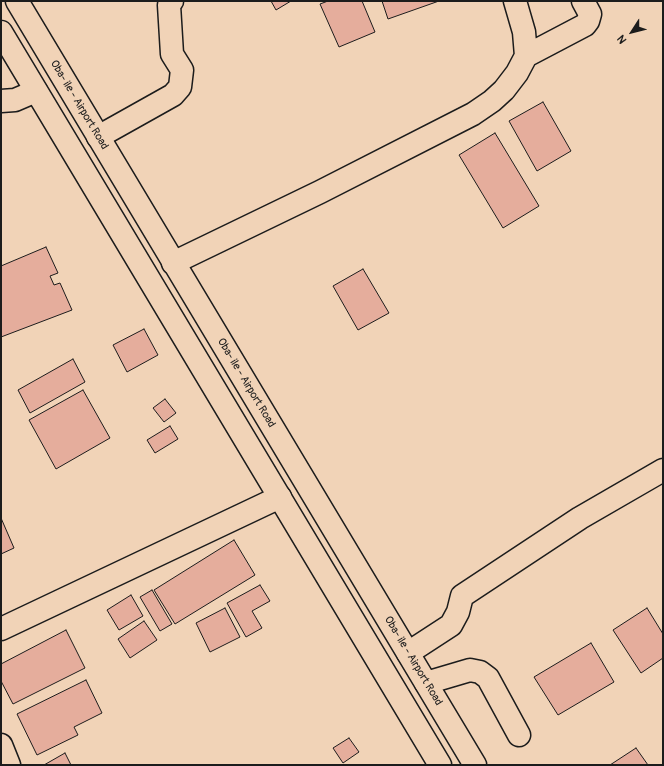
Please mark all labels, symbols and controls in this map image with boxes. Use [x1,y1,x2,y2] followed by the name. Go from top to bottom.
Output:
[612,12,652,52] north arrow
[614,33,629,46] text: N
[47,58,111,152] street label: Oba- ile - Airport Road
[214,336,278,430] street label: Oba- ile - Airport Road
[381,614,445,708] street label: Oba- ile - Airport Road

